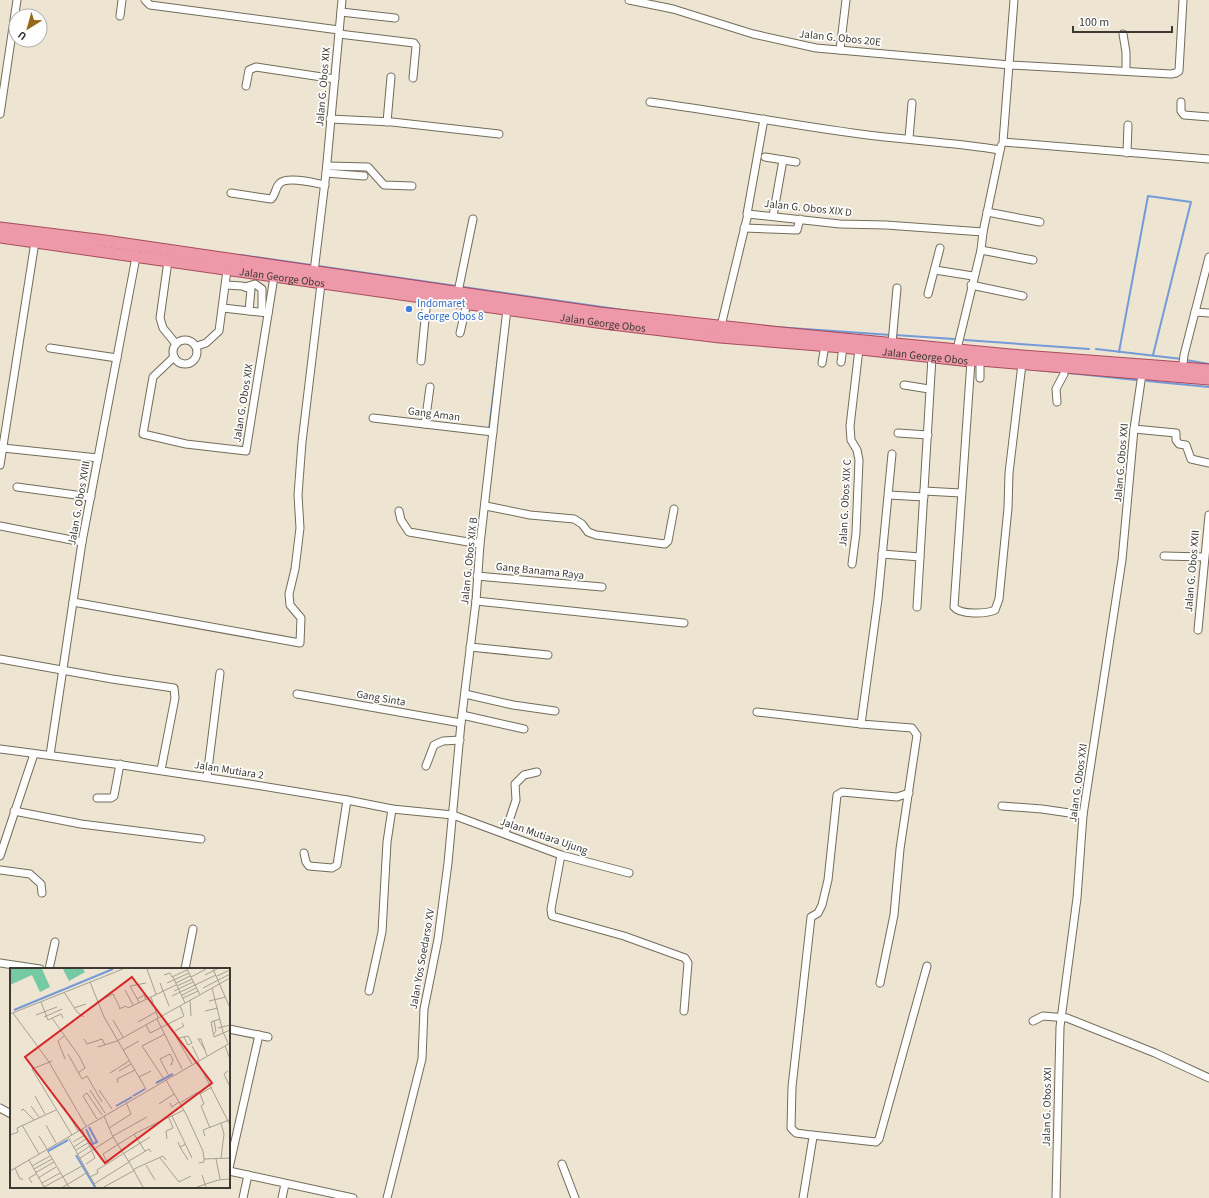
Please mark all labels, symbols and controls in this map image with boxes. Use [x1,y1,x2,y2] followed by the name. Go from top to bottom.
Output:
[8,8,48,48] north arrow
[1073,8,1172,34] scale bar
[1079,14,1109,31] text: 100 m
[798,26,882,50] street label: Jalan G. Obos 20E
[15,27,30,44] text: U
[312,46,334,127] street label: Jalan G. Obos XIX
[763,196,853,220] street label: Jalan G. Obos XIX D
[238,264,326,291] street label: Jalan George Obos
[417,296,484,324] place label: Indomaret George Obos 8
[404,304,414,314] marker: Indomaret George Obos 8
[559,309,647,336] street label: Jalan George Obos
[881,344,969,368] street label: Jalan George Obos
[229,362,257,443] street label: Jalan G. Obos XIX
[407,403,461,425] street label: Gang Aman
[1110,423,1132,503] street label: Jalan G. Obos XXI
[835,459,855,547] street label: Jalan G. Obos XIX C
[64,460,94,546] street label: Jalan G. Obos XVIII
[457,516,481,606] street label: Jalan G. Obos XIX B
[1181,529,1203,613] street label: Jalan G. Obos XXII
[495,559,585,583] street label: Gang Banama Raya
[355,686,407,710] street label: Gang Sinta
[1065,743,1091,823] street label: Jalan G. Obos XXI
[193,757,265,783] street label: Jalan Mutiara 2
[498,814,590,858] street label: Jalan Mutiara Ujung
[406,907,438,1010] street label: Jalan Yos Soedarso XV
[10,968,230,1188] inset map
[1039,1067,1055,1147] street label: Jalan G. Obos XXI

